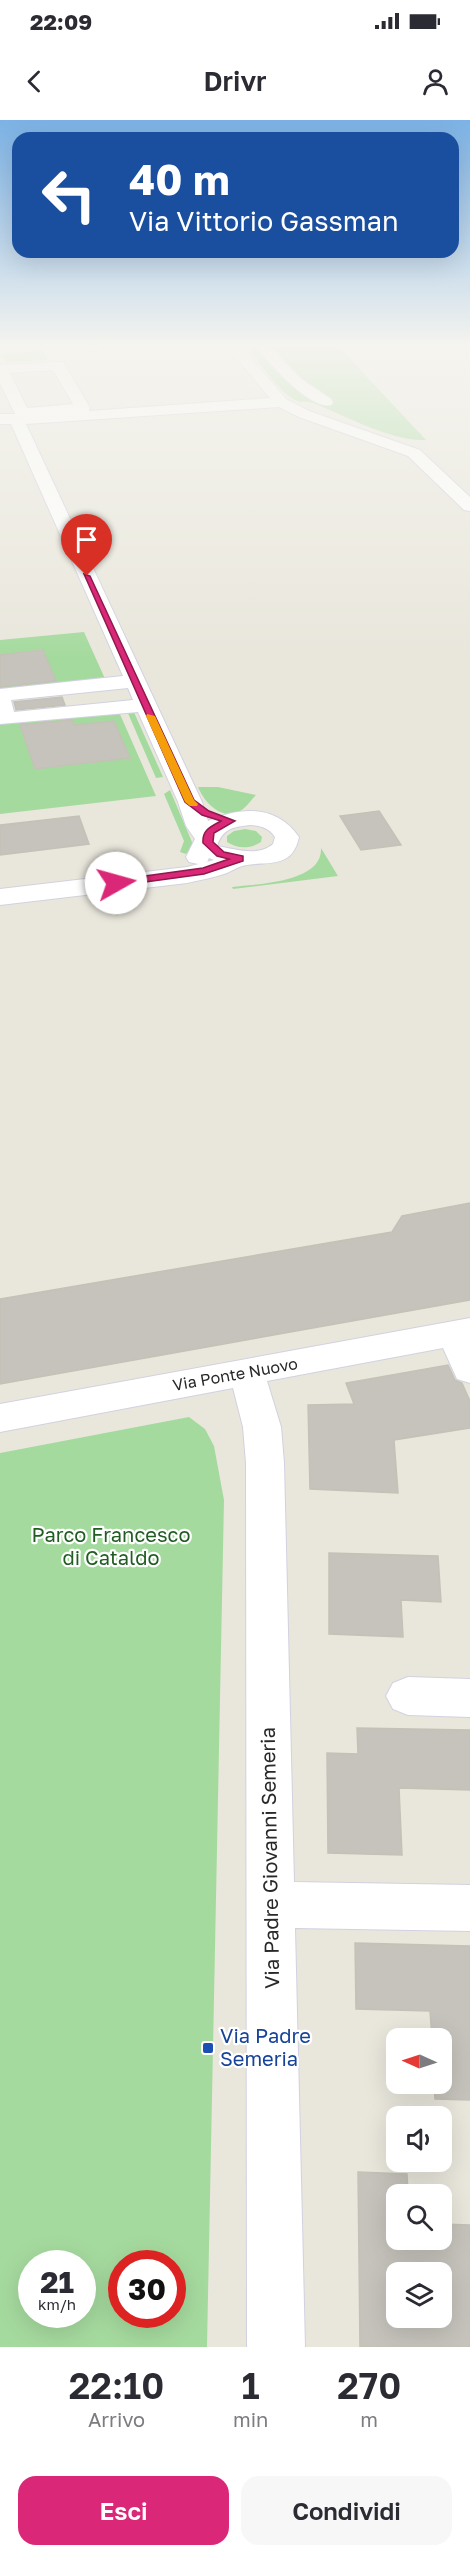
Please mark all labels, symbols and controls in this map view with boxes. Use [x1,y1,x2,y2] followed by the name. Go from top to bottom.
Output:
[30,8,92,35] text: 22:09
[18,65,51,98] icon: back
[203,65,267,97] text: Drivr
[419,65,452,98] icon: person
[129,154,230,204] text: 40 m
[30,156,108,234] icon: left
[129,205,399,237] text: Via Vittorio Gassman
[61,514,112,576] pin
[70,523,103,556] icon: arrive
[84,851,148,915] position arrow
[171,1353,299,1395] street label: Via Ponte Nuovo
[32,1522,190,1569] park label: Parco Francesco di Cataldo
[255,1727,283,1989] street label: Via Padre Giovanni Semeria
[220,2023,311,2070] place label: Via Padre Semeria
[386,2028,452,2094] north arrow
[386,2028,452,2328] map controls
[201,2041,215,2055] marker: Via Padre Semeria
[386,2106,452,2172] button: sound
[386,2184,452,2250] button: search
[108,2250,186,2328] speed limit sign: 30
[386,2262,452,2328] button: layers
[40,2264,74,2300] text: 21
[38,2295,76,2313] text: km/h
[69,2364,164,2407] text: 22:10
[242,2364,260,2407] text: 1
[337,2364,401,2407] text: 270
[88,2407,145,2431] text: Arrivo
[233,2407,268,2431] text: min
[360,2407,378,2431] text: m
[18,2476,229,2545] button: Esci
[241,2476,452,2545] button: Condividi

